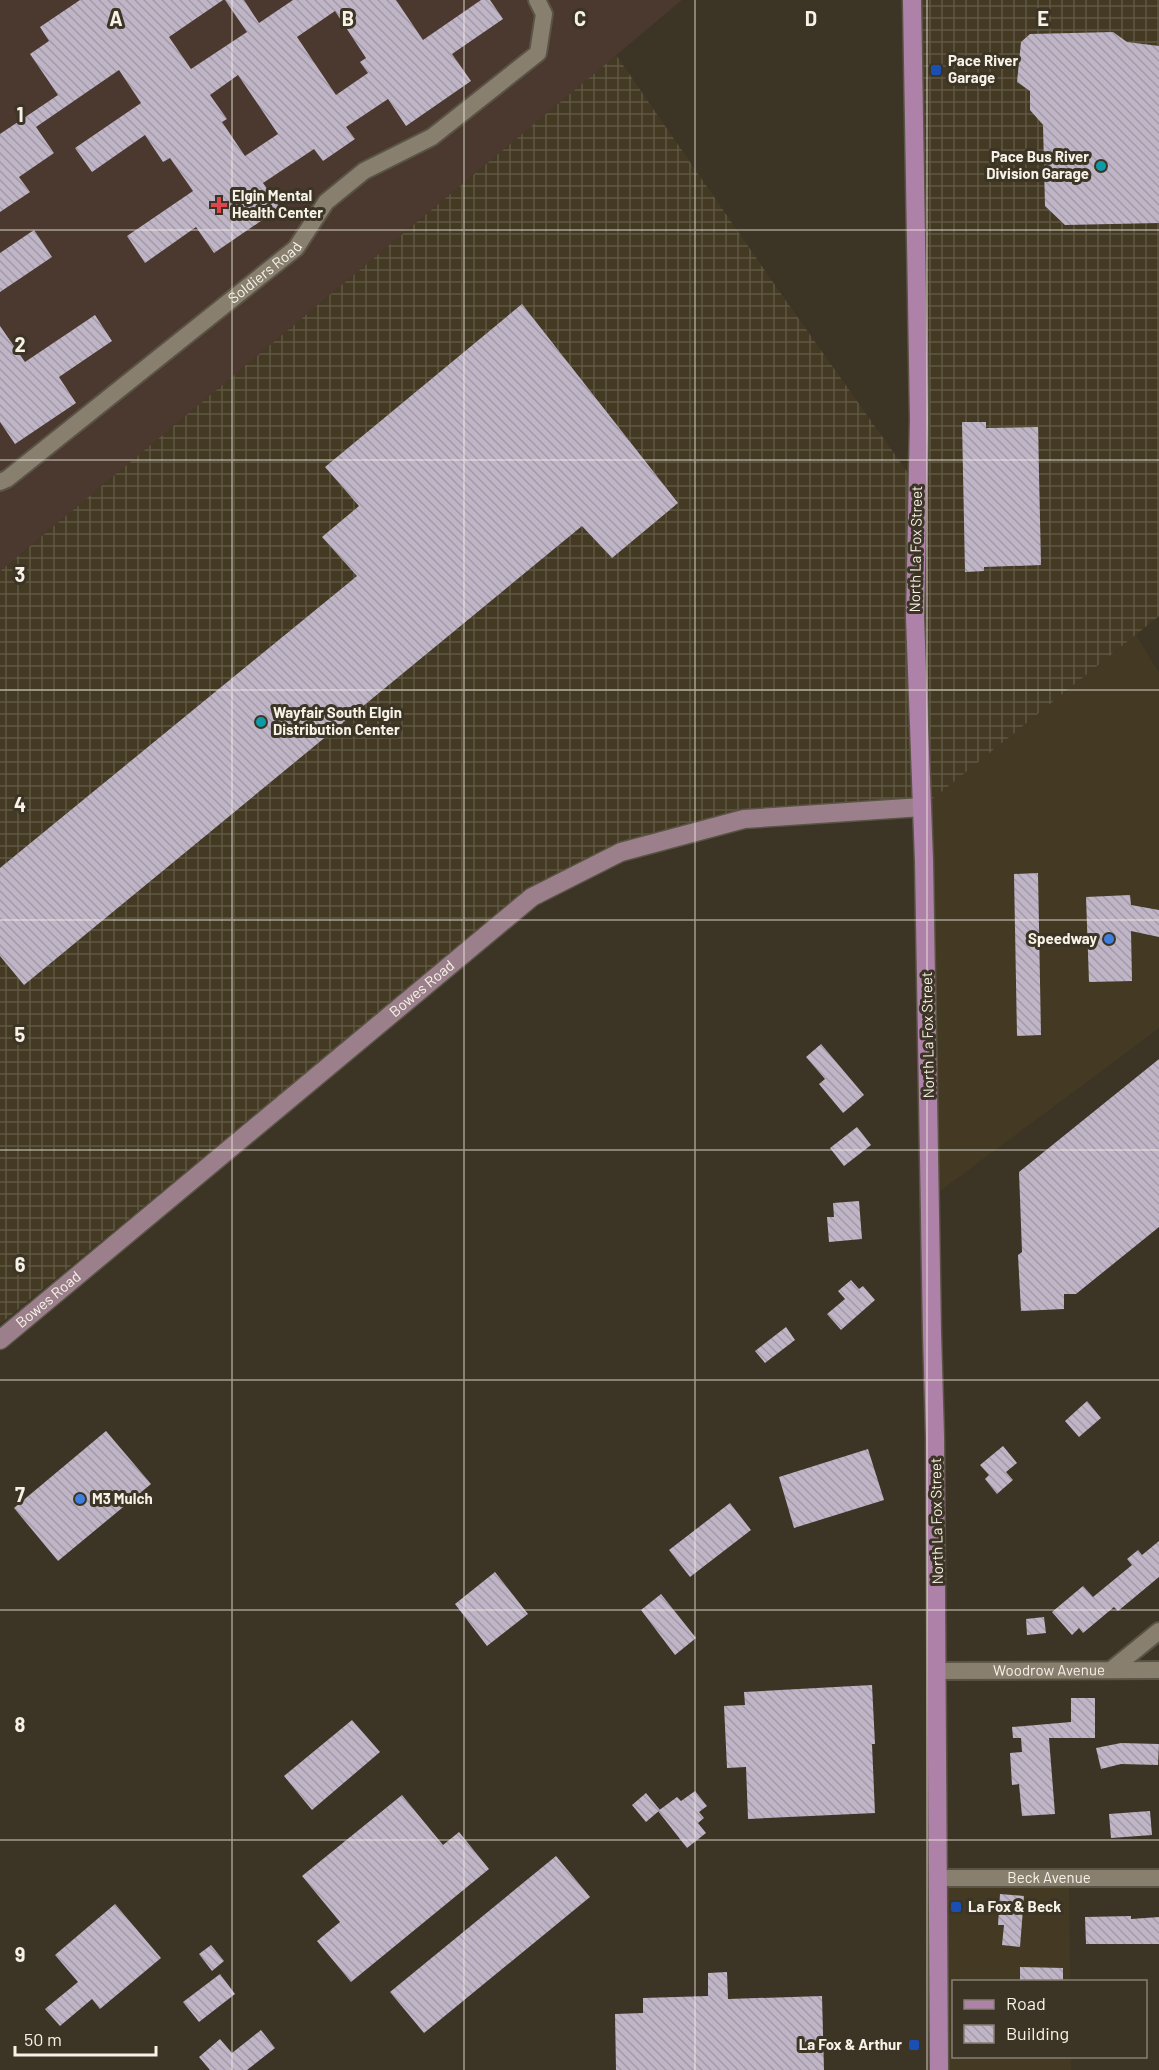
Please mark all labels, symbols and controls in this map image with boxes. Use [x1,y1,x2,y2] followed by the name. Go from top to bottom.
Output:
[109,6,123,30] text: A
[342,6,354,30] text: B
[574,6,586,30] text: C
[805,6,817,30] text: D
[1037,6,1049,30] text: E
[948,51,1018,86] place label: Pace River Garage
[929,63,943,77] marker: Pace River Garage
[16,102,24,126] text: 1
[986,147,1089,182] place label: Pace Bus River Division Garage
[1094,159,1108,173] marker: Pace Bus River Division Garage
[232,186,323,221] place label: Elgin Mental Health Center
[210,196,228,214] marker: Elgin Mental Health Center
[224,238,305,307] street label: Soldiers Road
[14,332,26,356] text: 2
[905,485,925,613] street label: North La Fox Street
[15,562,25,586] text: 3
[273,703,402,738] place label: Wayfair South Elgin Distribution Center
[254,715,268,729] marker: Wayfair South Elgin Distribution Center
[14,792,26,816] text: 4
[1028,929,1097,947] place label: Speedway
[1102,932,1116,946] marker: Speedway
[385,956,457,1020] street label: Bowes Road
[917,971,937,1099] street label: North La Fox Street
[15,1022,26,1046] text: 5
[15,1252,26,1276] text: 6
[12,1267,84,1331] street label: Bowes Road
[926,1457,946,1585] street label: North La Fox Street
[15,1482,25,1506] text: 7
[92,1489,153,1507] place label: M3 Mulch
[73,1492,87,1506] marker: M3 Mulch
[993,1660,1105,1679] street label: Woodrow Avenue
[15,1712,26,1736] text: 8
[1007,1868,1091,1886] street label: Beck Avenue
[968,1897,1061,1915] place label: La Fox & Beck
[949,1900,963,1914] marker: La Fox & Beck
[15,1942,25,1966] text: 9
[952,1980,1147,2058] legend
[1006,1992,1046,2014] text: Road
[15,2019,156,2057] scale bar
[1006,2022,1069,2044] text: Building
[24,2028,62,2050] text: 50 m
[799,2035,902,2053] place label: La Fox & Arthur
[907,2038,921,2052] marker: La Fox & Arthur

